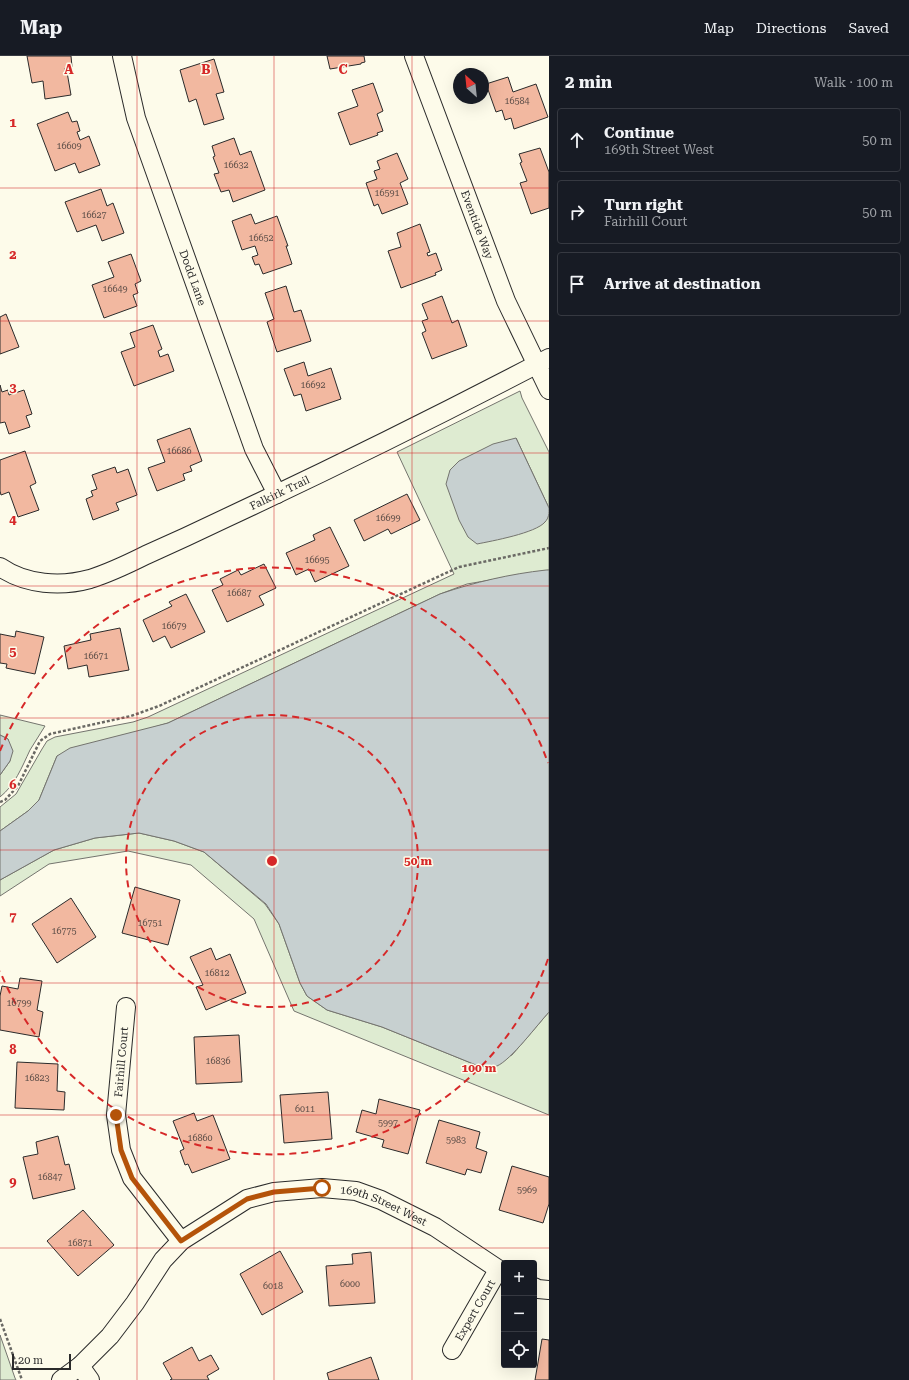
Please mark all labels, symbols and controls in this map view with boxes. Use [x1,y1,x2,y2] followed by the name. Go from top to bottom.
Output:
[20,16,62,39] text: Map
[704,20,734,36] text: Map
[756,20,826,36] text: Directions
[848,20,889,36] text: Saved
[64,62,74,77] text: A
[201,62,211,77] text: B
[338,62,348,77] text: C
[453,68,489,104] north arrow
[565,72,612,92] text: 2 min
[814,75,893,90] text: Walk · 100 m
[504,96,530,106] house number: 16584
[9,115,17,130] text: 1
[604,124,674,142] text: Continue
[566,129,588,151] icon: ahead
[862,133,892,148] text: 50 m
[56,141,82,151] house number: 16609
[604,142,714,157] text: 169th Street West
[223,160,249,170] house number: 16632
[374,188,400,198] house number: 16591
[458,188,496,261] street label: Eventide Way
[604,196,683,214] text: Turn right
[566,201,588,223] icon: right
[862,205,892,220] text: 50 m
[81,210,107,220] house number: 16627
[604,214,687,229] text: Fairhill Court
[248,233,274,243] house number: 16652
[9,247,17,262] text: 2
[177,248,208,307] street label: Dodd Lane
[566,273,588,295] icon: arrive
[604,275,760,293] text: Arrive at destination
[102,284,128,294] house number: 16649
[9,380,17,395] text: 3
[300,380,326,390] house number: 16692
[166,446,192,456] house number: 16686
[248,473,312,513] street label: Falkirk Trail
[9,512,17,527] text: 4
[375,513,401,523] house number: 16699
[304,555,330,565] house number: 16695
[226,588,252,598] house number: 16687
[161,621,187,631] house number: 16679
[9,644,17,659] text: 5
[83,651,109,661] house number: 16671
[9,777,17,792] text: 6
[265,854,279,868] centre of rings
[404,854,432,868] text: 50 m
[9,909,17,924] text: 7
[137,918,163,928] house number: 16751
[51,926,77,936] house number: 16775
[204,968,230,978] house number: 16812
[6,998,32,1008] house number: 16799
[112,1026,131,1098] street label: Fairhill Court
[9,1042,17,1057] text: 8
[205,1056,231,1066] house number: 16836
[462,1061,497,1075] text: 100 m
[24,1073,50,1083] house number: 16823
[295,1104,315,1114] house number: 6011
[107,1106,125,1124] route end
[378,1118,398,1128] house number: 5997
[187,1133,213,1143] house number: 16860
[446,1135,466,1145] house number: 5983
[37,1172,63,1182] house number: 16847
[9,1174,17,1189] text: 9
[313,1179,331,1197] route start
[340,1184,429,1229] street label: 169th Street West
[517,1185,537,1195] house number: 5969
[67,1238,93,1248] house number: 16871
[501,1260,537,1368] map controls
[501,1260,537,1296] button: +
[453,1277,498,1343] street label: Expert Court
[340,1279,360,1289] house number: 6000
[263,1281,283,1291] house number: 6018
[501,1296,537,1332] button: −
[501,1332,537,1368] button: locate
[12,1352,71,1371] scale bar
[18,1354,43,1367] text: 20 m

